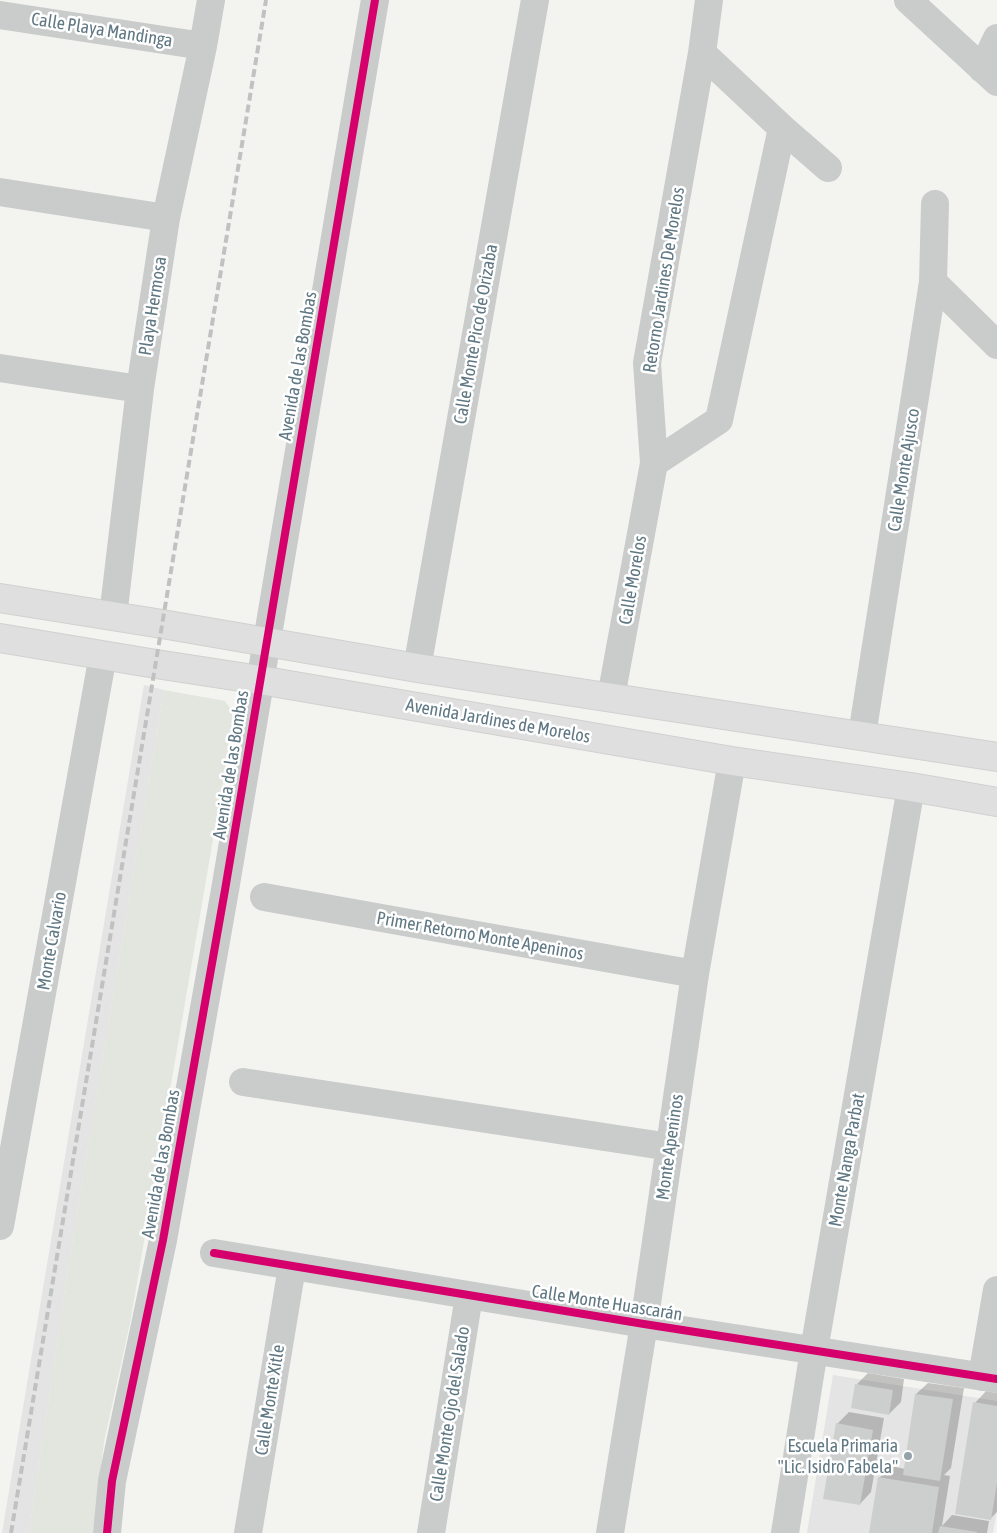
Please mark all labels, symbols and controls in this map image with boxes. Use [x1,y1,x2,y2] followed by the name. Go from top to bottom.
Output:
[30,8,174,52] street label: Calle Playa Mandinga
[639,186,689,374] street label: Retorno Jardines De Morelos
[450,242,502,426] street label: Calle Monte Pico de Orizaba
[135,255,171,357] street label: Playa Hermosa
[274,290,322,442] street label: Avenida de las Bombas
[884,407,924,533] street label: Calle Monte Ajusco
[615,534,651,626] street label: Calle Morelos
[209,689,253,841] street label: Avenida de las Bombas
[404,694,592,748] street label: Avenida Jardines de Morelos
[33,890,71,992] street label: Monte Calvario
[375,907,585,965] street label: Primer Retorno Monte Apeninos
[137,1088,185,1240] street label: Avenida de las Bombas
[825,1092,869,1228] street label: Monte Nanga Parbat
[652,1093,688,1201] street label: Monte Apeninos
[530,1280,684,1326] street label: Calle Monte Huascarán
[425,1325,475,1503] street label: Calle Monte Ojo del Salado
[251,1343,289,1457] street label: Calle Monte Xitle
[778,1435,898,1478] place label: Escuela Primaria "Lic. Isidro Fabela"
[902,1450,914,1462] marker: Escuela Primaria "Lic. Isidro Fabela"

